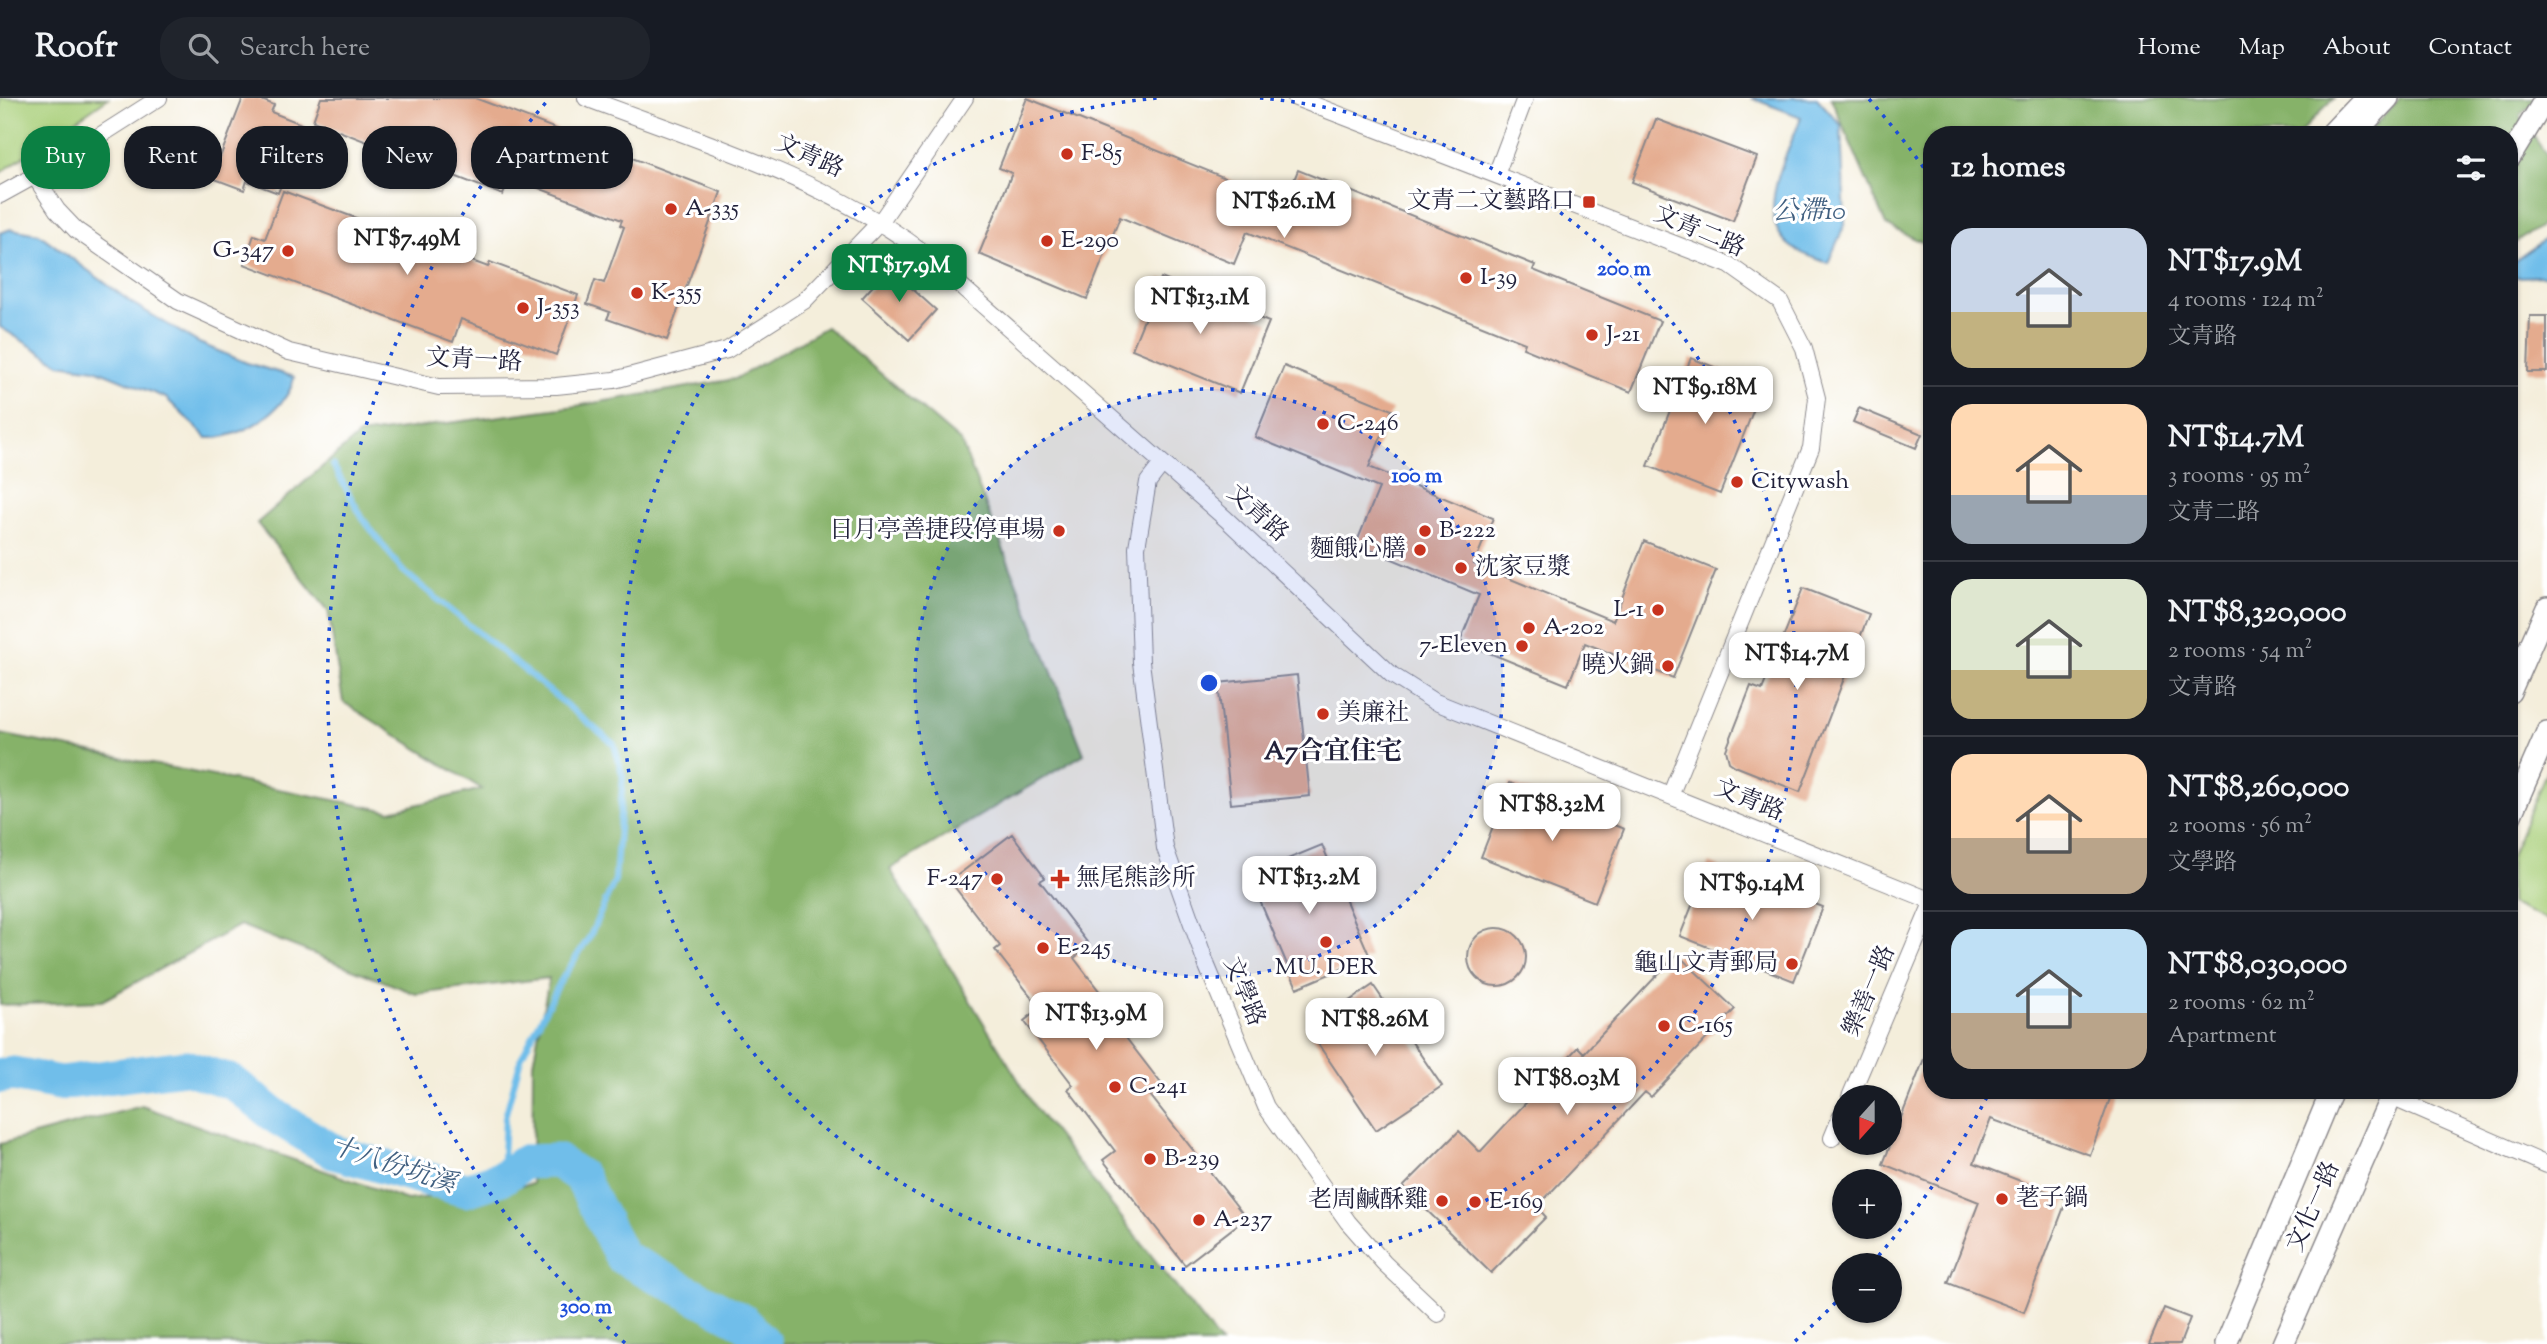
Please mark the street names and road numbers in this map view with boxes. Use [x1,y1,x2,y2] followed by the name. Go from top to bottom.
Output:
[769,127,849,187] street label: 文青路
[1648,198,1750,266] street label: 文青二路
[425,342,523,380] street label: 文青一路
[1219,477,1295,551] street label: 文青路
[1709,772,1789,830] street label: 文青路
[1836,940,1904,1042] street label: 樂善一路
[1214,952,1272,1032] street label: 文學路
[2279,1156,2349,1258] street label: 文化一路

